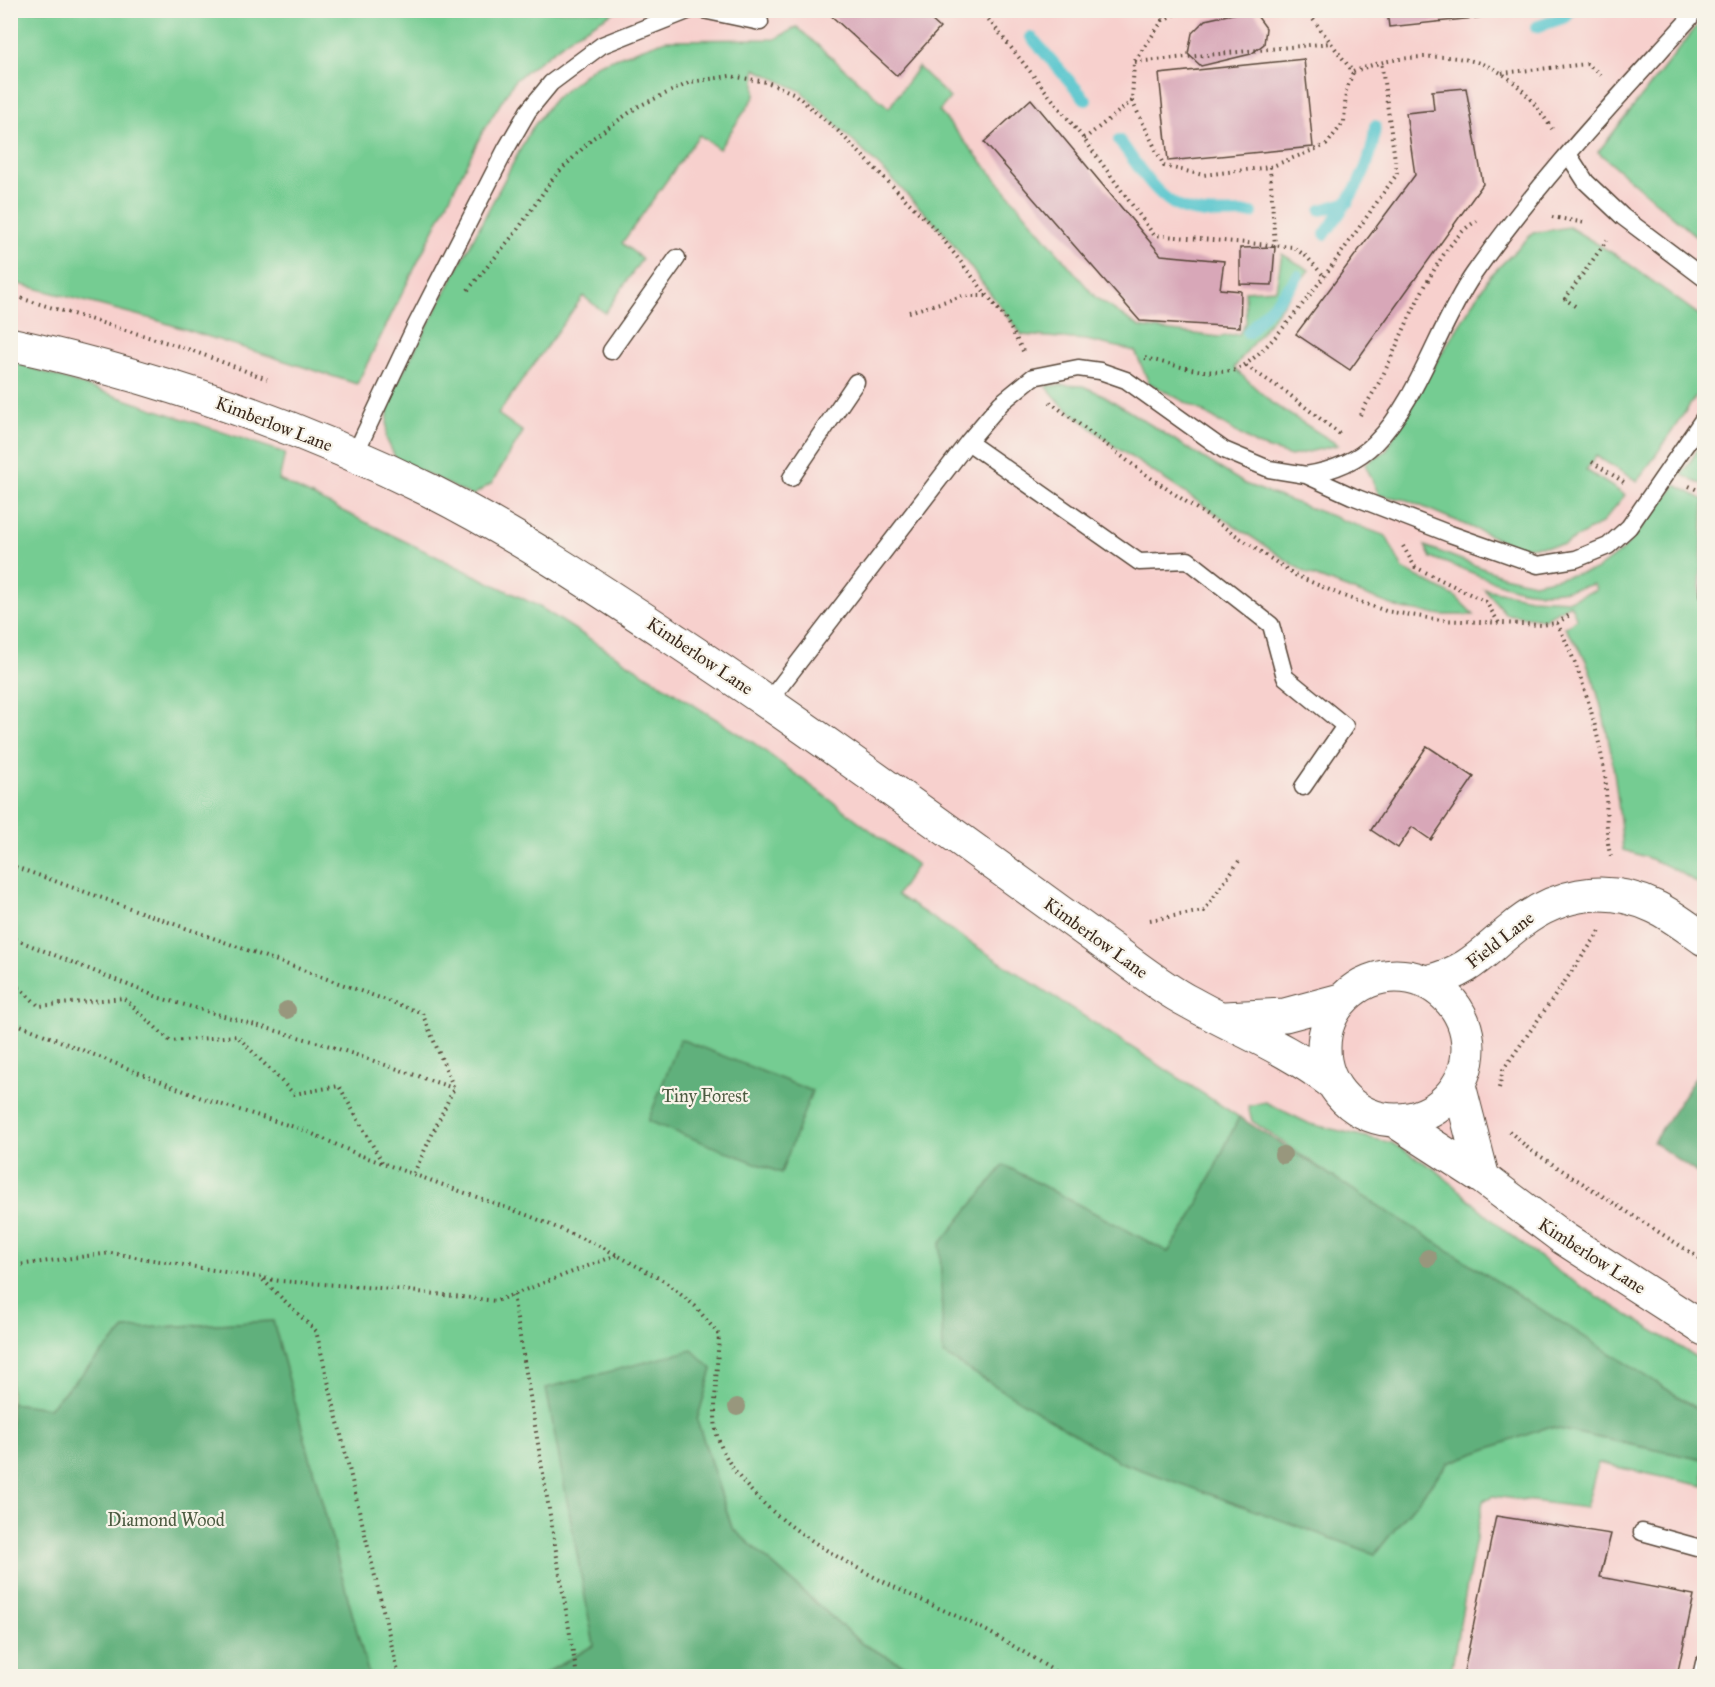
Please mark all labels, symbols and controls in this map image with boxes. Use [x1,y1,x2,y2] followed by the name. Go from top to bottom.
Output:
[212,392,336,456] street label: Kimberlow Lane
[643,612,757,700] street label: Kimberlow Lane
[1040,893,1152,983] street label: Kimberlow Lane
[1462,907,1538,973] street label: Field Lane
[662,1085,749,1107] park label: Tiny Forest
[1534,1213,1650,1299] street label: Kimberlow Lane
[107,1509,225,1531] park label: Diamond Wood

